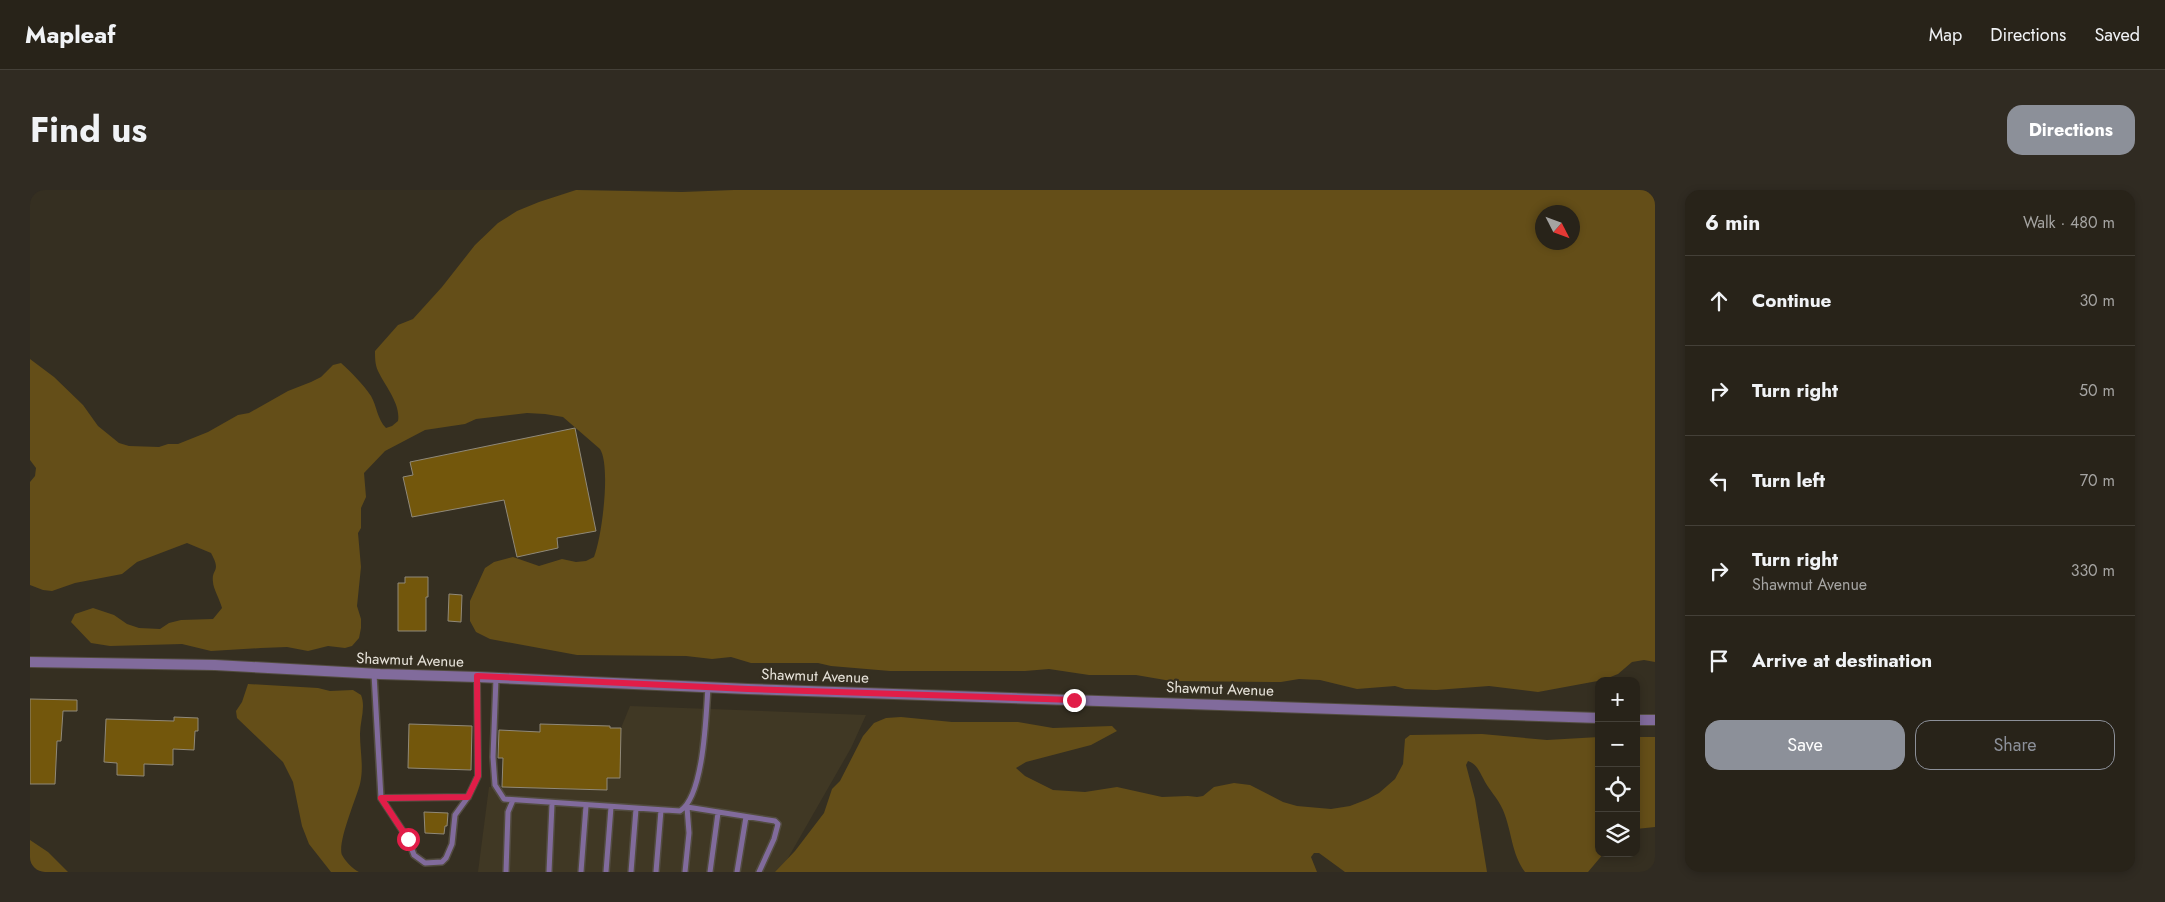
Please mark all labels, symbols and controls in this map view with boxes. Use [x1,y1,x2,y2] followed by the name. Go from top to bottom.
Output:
[25,17,116,52] text: Mapleaf
[1929,22,1962,48] text: Map
[1990,22,2066,48] text: Directions
[2094,22,2140,48] text: Saved
[30,105,147,155] text: Find us
[2007,105,2135,155] button: Directions
[1535,205,1580,250] north arrow
[1705,208,1760,238] text: 6 min
[2023,211,2115,234] text: Walk · 480 m
[1705,287,1733,315] icon: ahead
[1752,287,1831,314] text: Continue
[2079,289,2115,312] text: 30 m
[1705,377,1733,405] icon: right
[1752,377,1838,404] text: Turn right
[2079,379,2115,402] text: 50 m
[1705,467,1733,495] icon: left
[1752,467,1825,494] text: Turn left
[2080,469,2115,492] text: 70 m
[1752,546,1838,573] text: Turn right
[1705,557,1733,585] icon: right
[2071,559,2115,582] text: 330 m
[1752,573,1867,596] text: Shawmut Avenue
[356,647,465,673] street label: Shawmut Avenue
[1705,647,1733,675] icon: arrive
[1752,647,1932,674] text: Arrive at destination
[761,663,870,689] street label: Shawmut Avenue
[1166,676,1275,702] street label: Shawmut Avenue
[1595,677,1640,857] map controls
[1595,677,1640,722] button: +
[1063,689,1086,712] route end
[1705,720,1905,770] button: Save
[1915,720,2115,770] button: Share
[1595,722,1640,767] button: −
[1595,767,1640,812] button: locate
[1595,812,1640,857] button: layers
[397,828,420,851] route start

